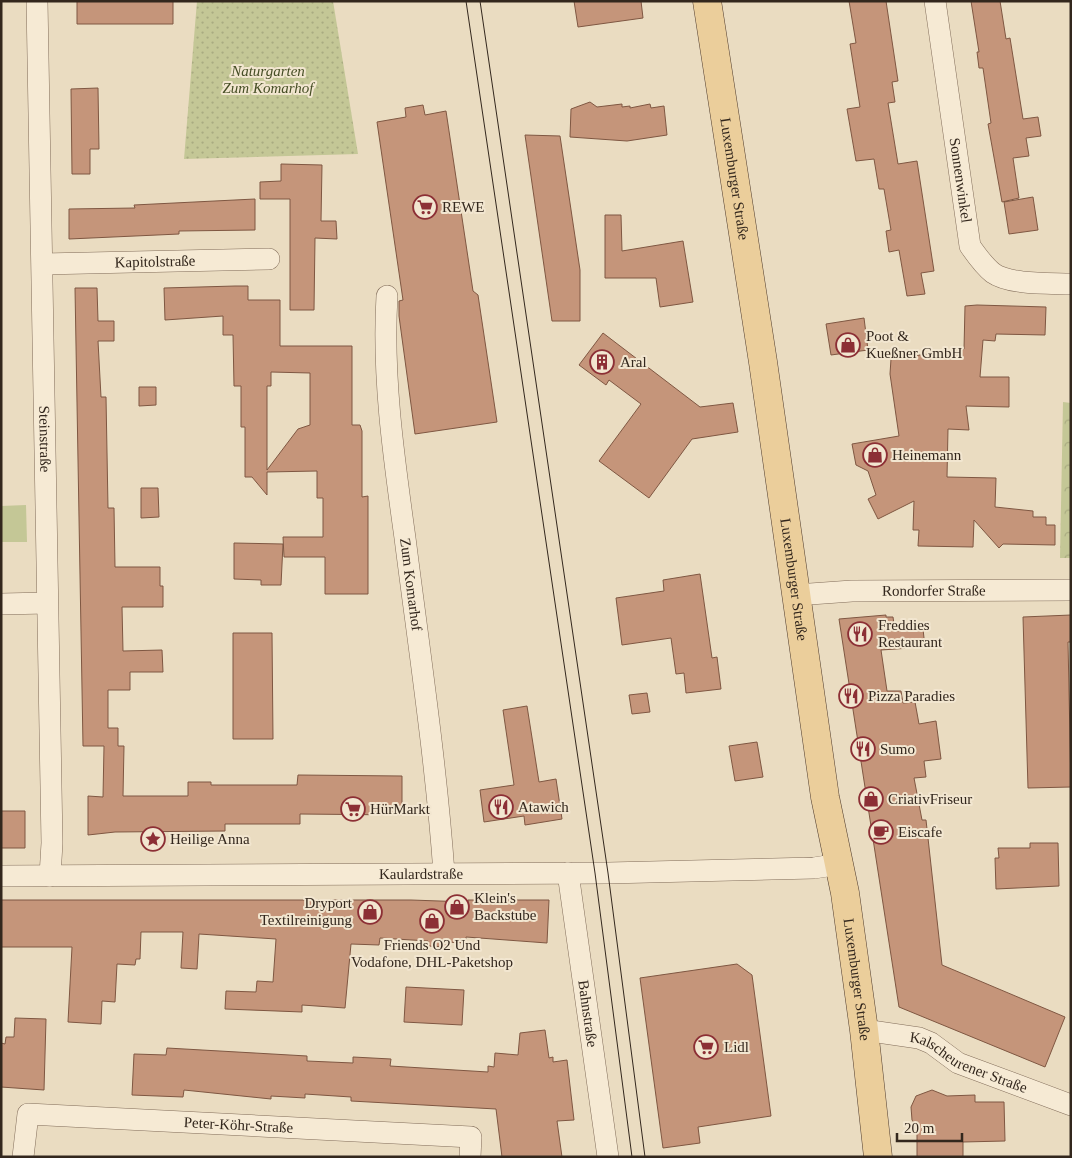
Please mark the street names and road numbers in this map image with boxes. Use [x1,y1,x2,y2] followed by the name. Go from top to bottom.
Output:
[717,117,752,241] street label: Luxemburger Straße
[947,137,975,224] street label: Sonnenwinkel
[114,253,196,270] street label: Kapitolstraße
[36,405,53,473] street label: Steinstraße
[777,517,811,642] street label: Luxemburger Straße
[397,537,425,632] street label: Zum Komarhof
[882,582,986,599] street label: Rondorfer Straße
[379,866,463,882] street label: Kaulardstraße
[841,917,873,1042] street label: Luxemburger Straße
[575,979,600,1048] street label: Bahnstraße
[909,1029,1030,1096] street label: Kalscheurener Straße
[183,1114,294,1136] street label: Peter-Köhr-Straße

